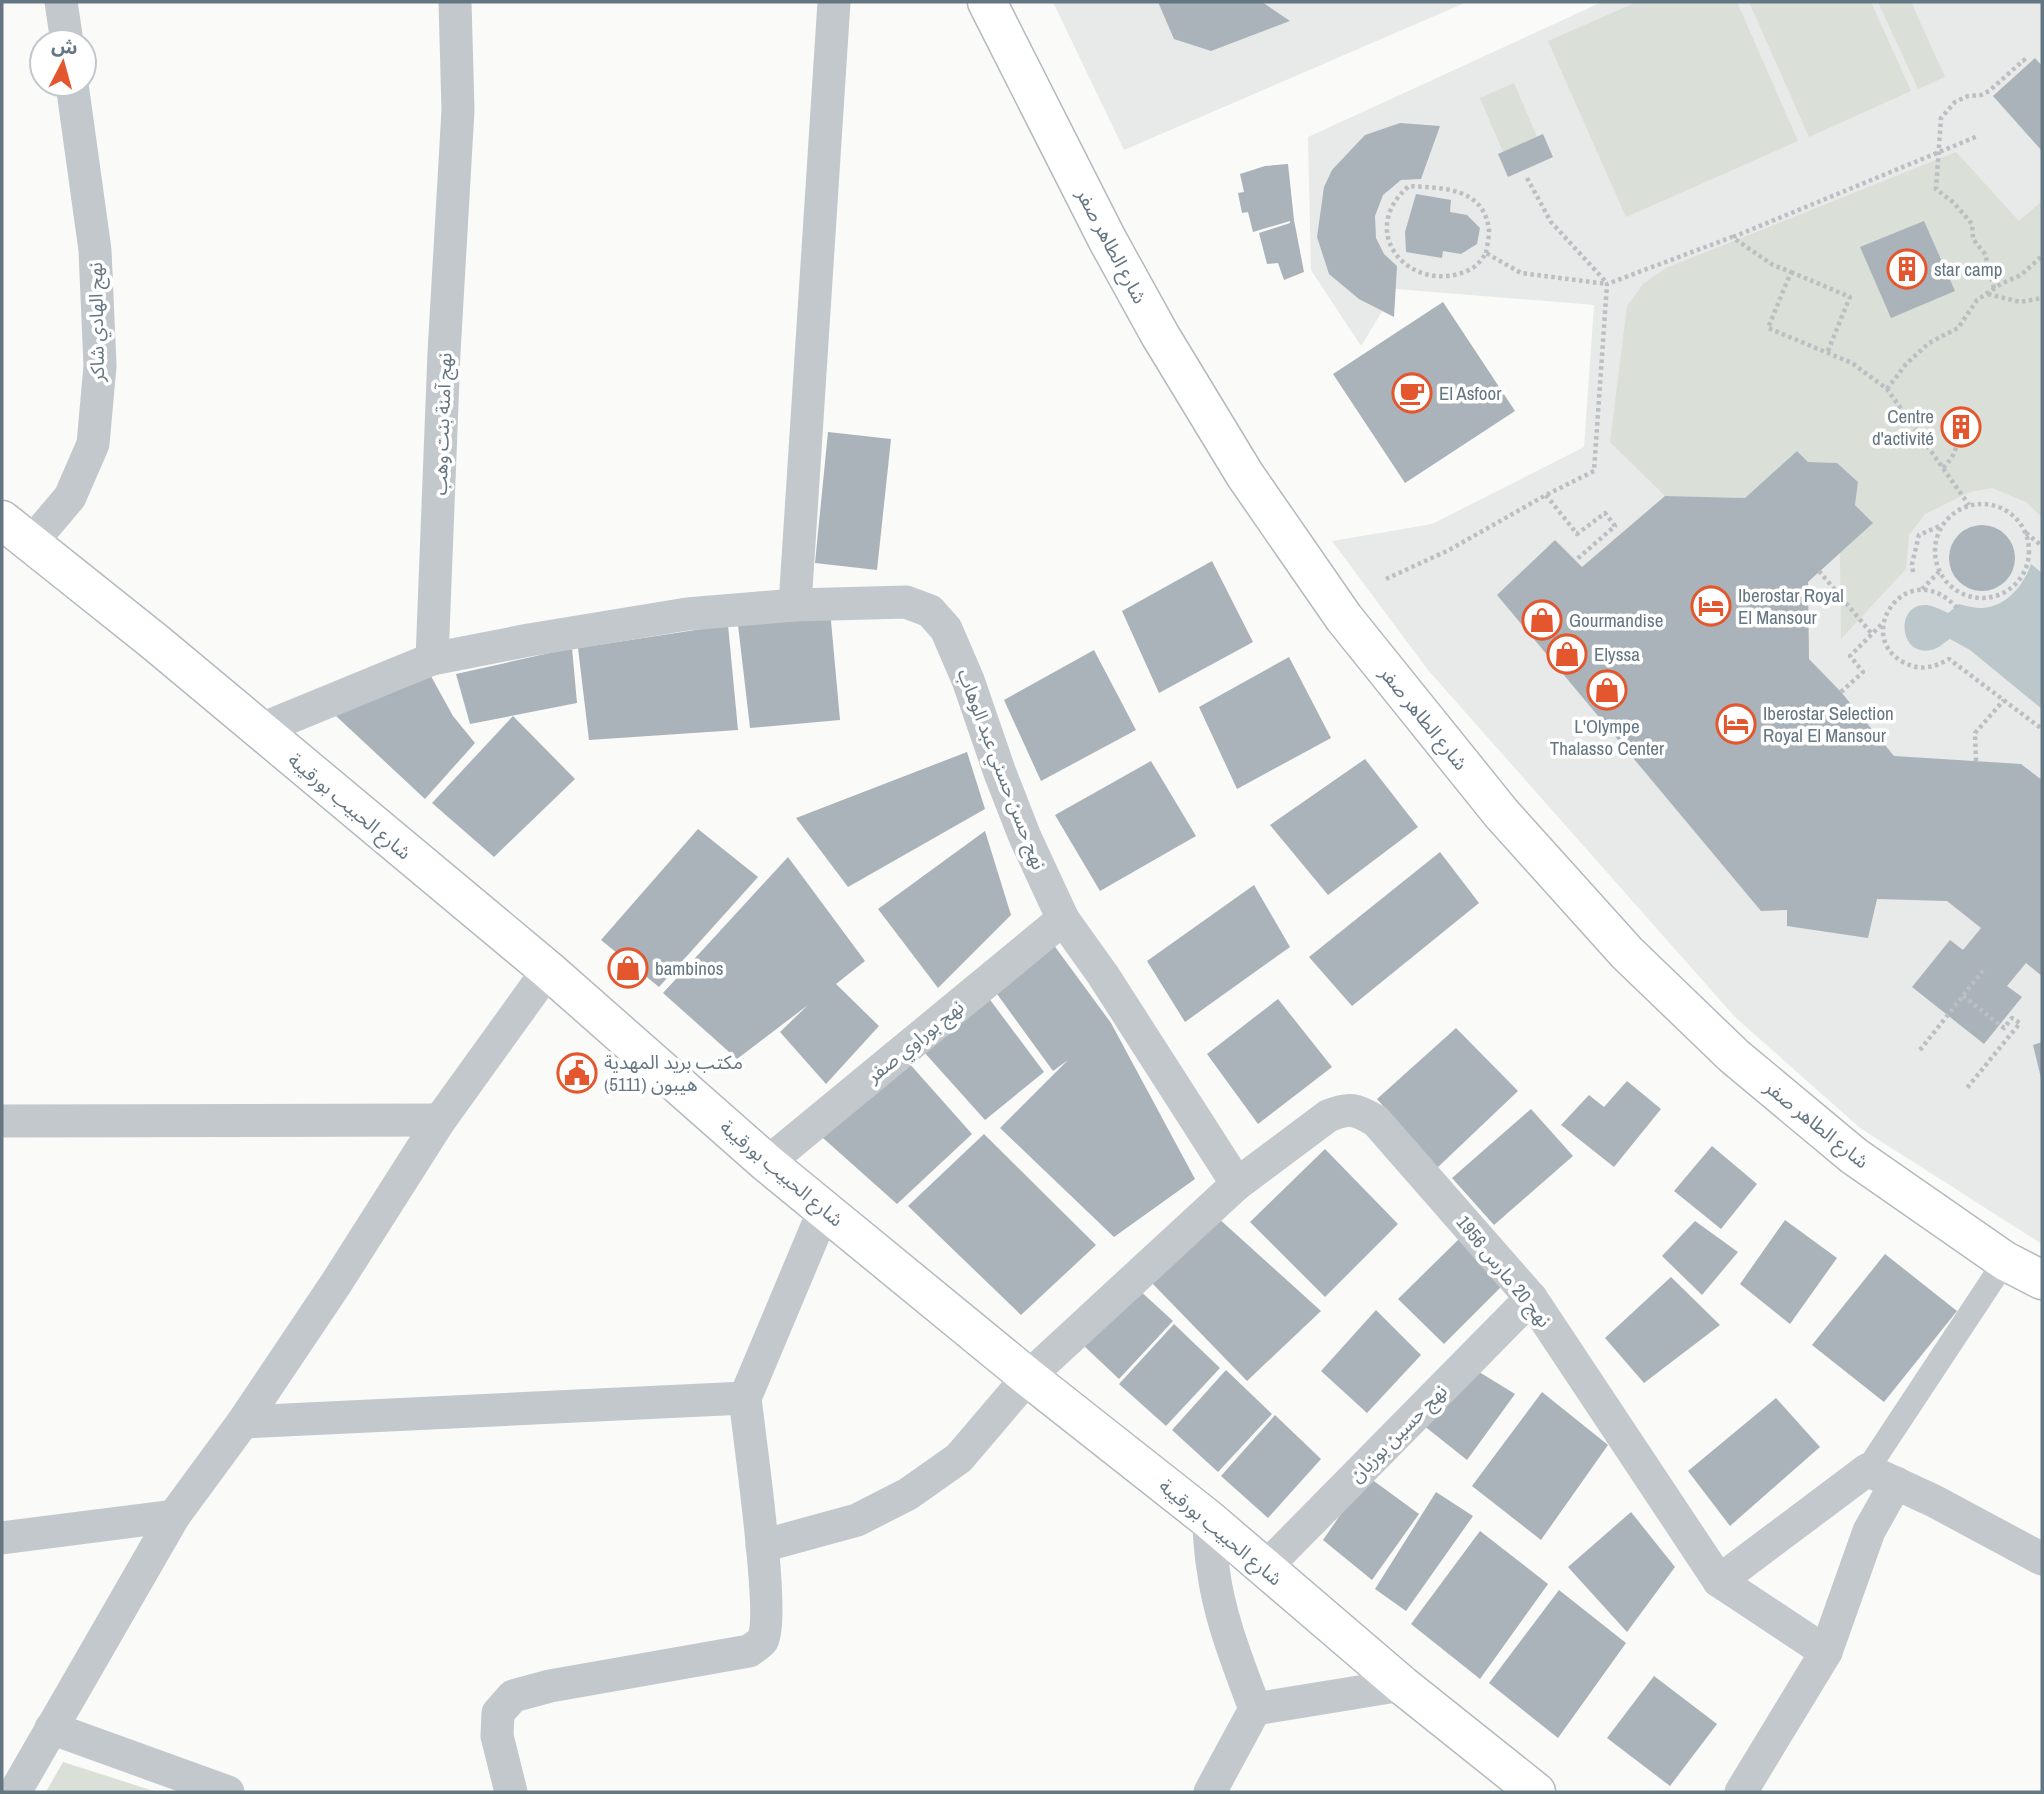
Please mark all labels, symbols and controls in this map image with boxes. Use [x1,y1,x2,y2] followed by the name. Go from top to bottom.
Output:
[28,28,98,98] north arrow
[50,32,79,60] text: ش
[1069,183,1153,309] street label: شارع الطاهر صفر
[1886,248,1928,290] building icon: star camp
[1934,256,2002,282] place label: star camp
[82,262,112,383] street label: نهج الهادي شاكر
[427,352,459,496] street label: نهج آمنة بنت وهب
[1391,372,1433,414] cafe icon: El Asfoor
[1439,380,1502,406] place label: El Asfoor
[1872,403,1934,451] place label: Centre d'activité
[1940,406,1982,448] building icon: Centre d'activité
[1738,582,1844,630] place label: Iberostar Royal El Mansour
[1690,585,1732,627] hotel icon: Iberostar Royal El Mansour
[1521,599,1563,641] shop icon: Gourmandise
[1569,607,1663,633] place label: Gourmandise
[1546,633,1588,675] shop icon: Elyssa
[1594,641,1640,667] place label: Elyssa
[1373,660,1474,776] street label: شارع الطاهر صفر
[949,665,1052,874] street label: نهج حسن حسني عبد الوهاب
[1586,669,1628,711] shop icon: L'Olympe Thalasso Center
[1763,700,1894,748] place label: Iberostar Selection Royal El Mansour
[1715,703,1757,745] hotel icon: Iberostar Selection Royal El Mansour
[1550,713,1665,761] place label: L'Olympe Thalasso Center
[282,747,417,866] street label: شارع الحبيب بورقيبة
[607,947,649,989] shop icon: bambinos
[655,955,724,981] place label: bambinos
[860,994,970,1091] street label: نهج بوراوي صفر
[604,1049,743,1097] place label: مكتب بريد المهدية هيبون (5111)
[556,1052,598,1094] public building icon: مكتب بريد المهدية هيبون (5111)
[1758,1073,1874,1175] street label: شارع الطاهر صفر
[714,1114,849,1233] street label: شارع الحبيب بورقيبة
[1449,1210,1557,1334] street label: نهج 20 مارس 1956
[1343,1378,1454,1489] street label: نهج حسين بوزيان
[1153,1473,1288,1592] street label: شارع الحبيب بورقيبة

